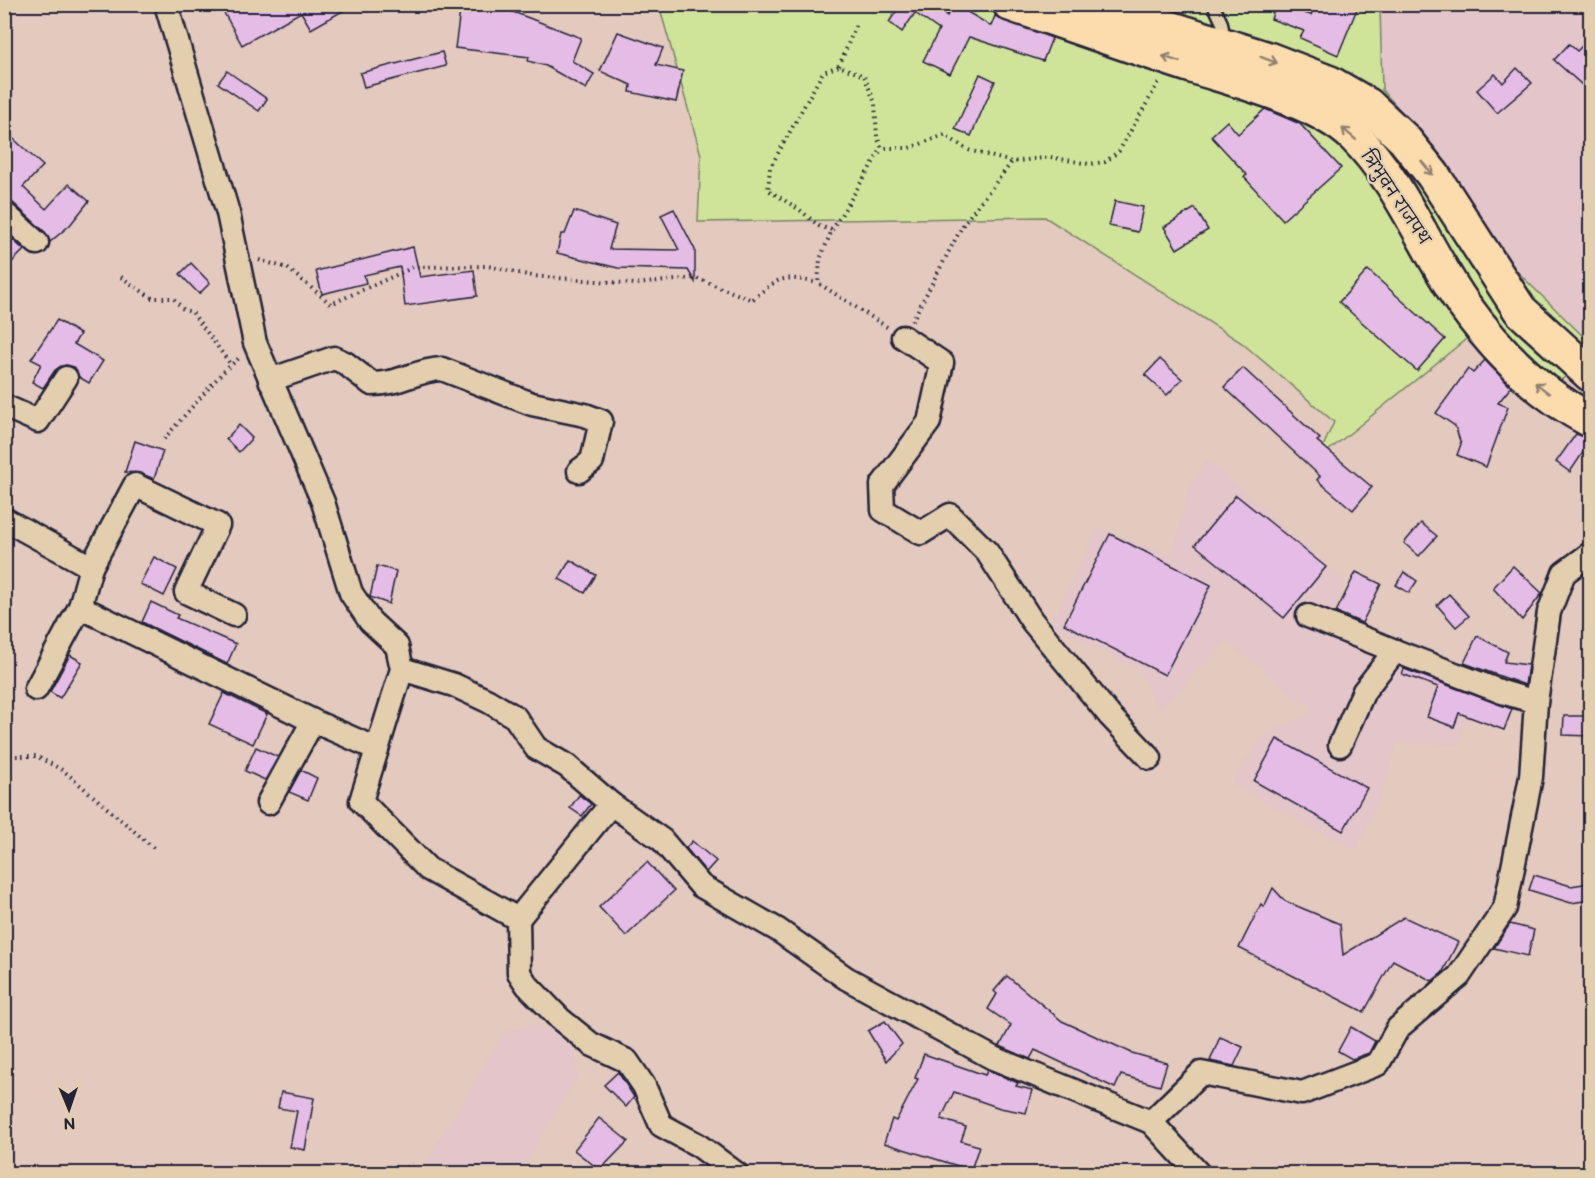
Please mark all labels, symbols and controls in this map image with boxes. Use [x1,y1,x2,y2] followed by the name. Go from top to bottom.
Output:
[1162,53,1181,64] one-way arrow
[1260,56,1278,67] one-way arrow
[1342,127,1357,141] one-way arrow
[1354,145,1436,251] street label: त्रिभुवन राजपथ
[1420,160,1434,175] one-way arrow
[1534,382,1550,395] one-way arrow
[39,1079,99,1139] north arrow
[63,1113,76,1132] text: N

